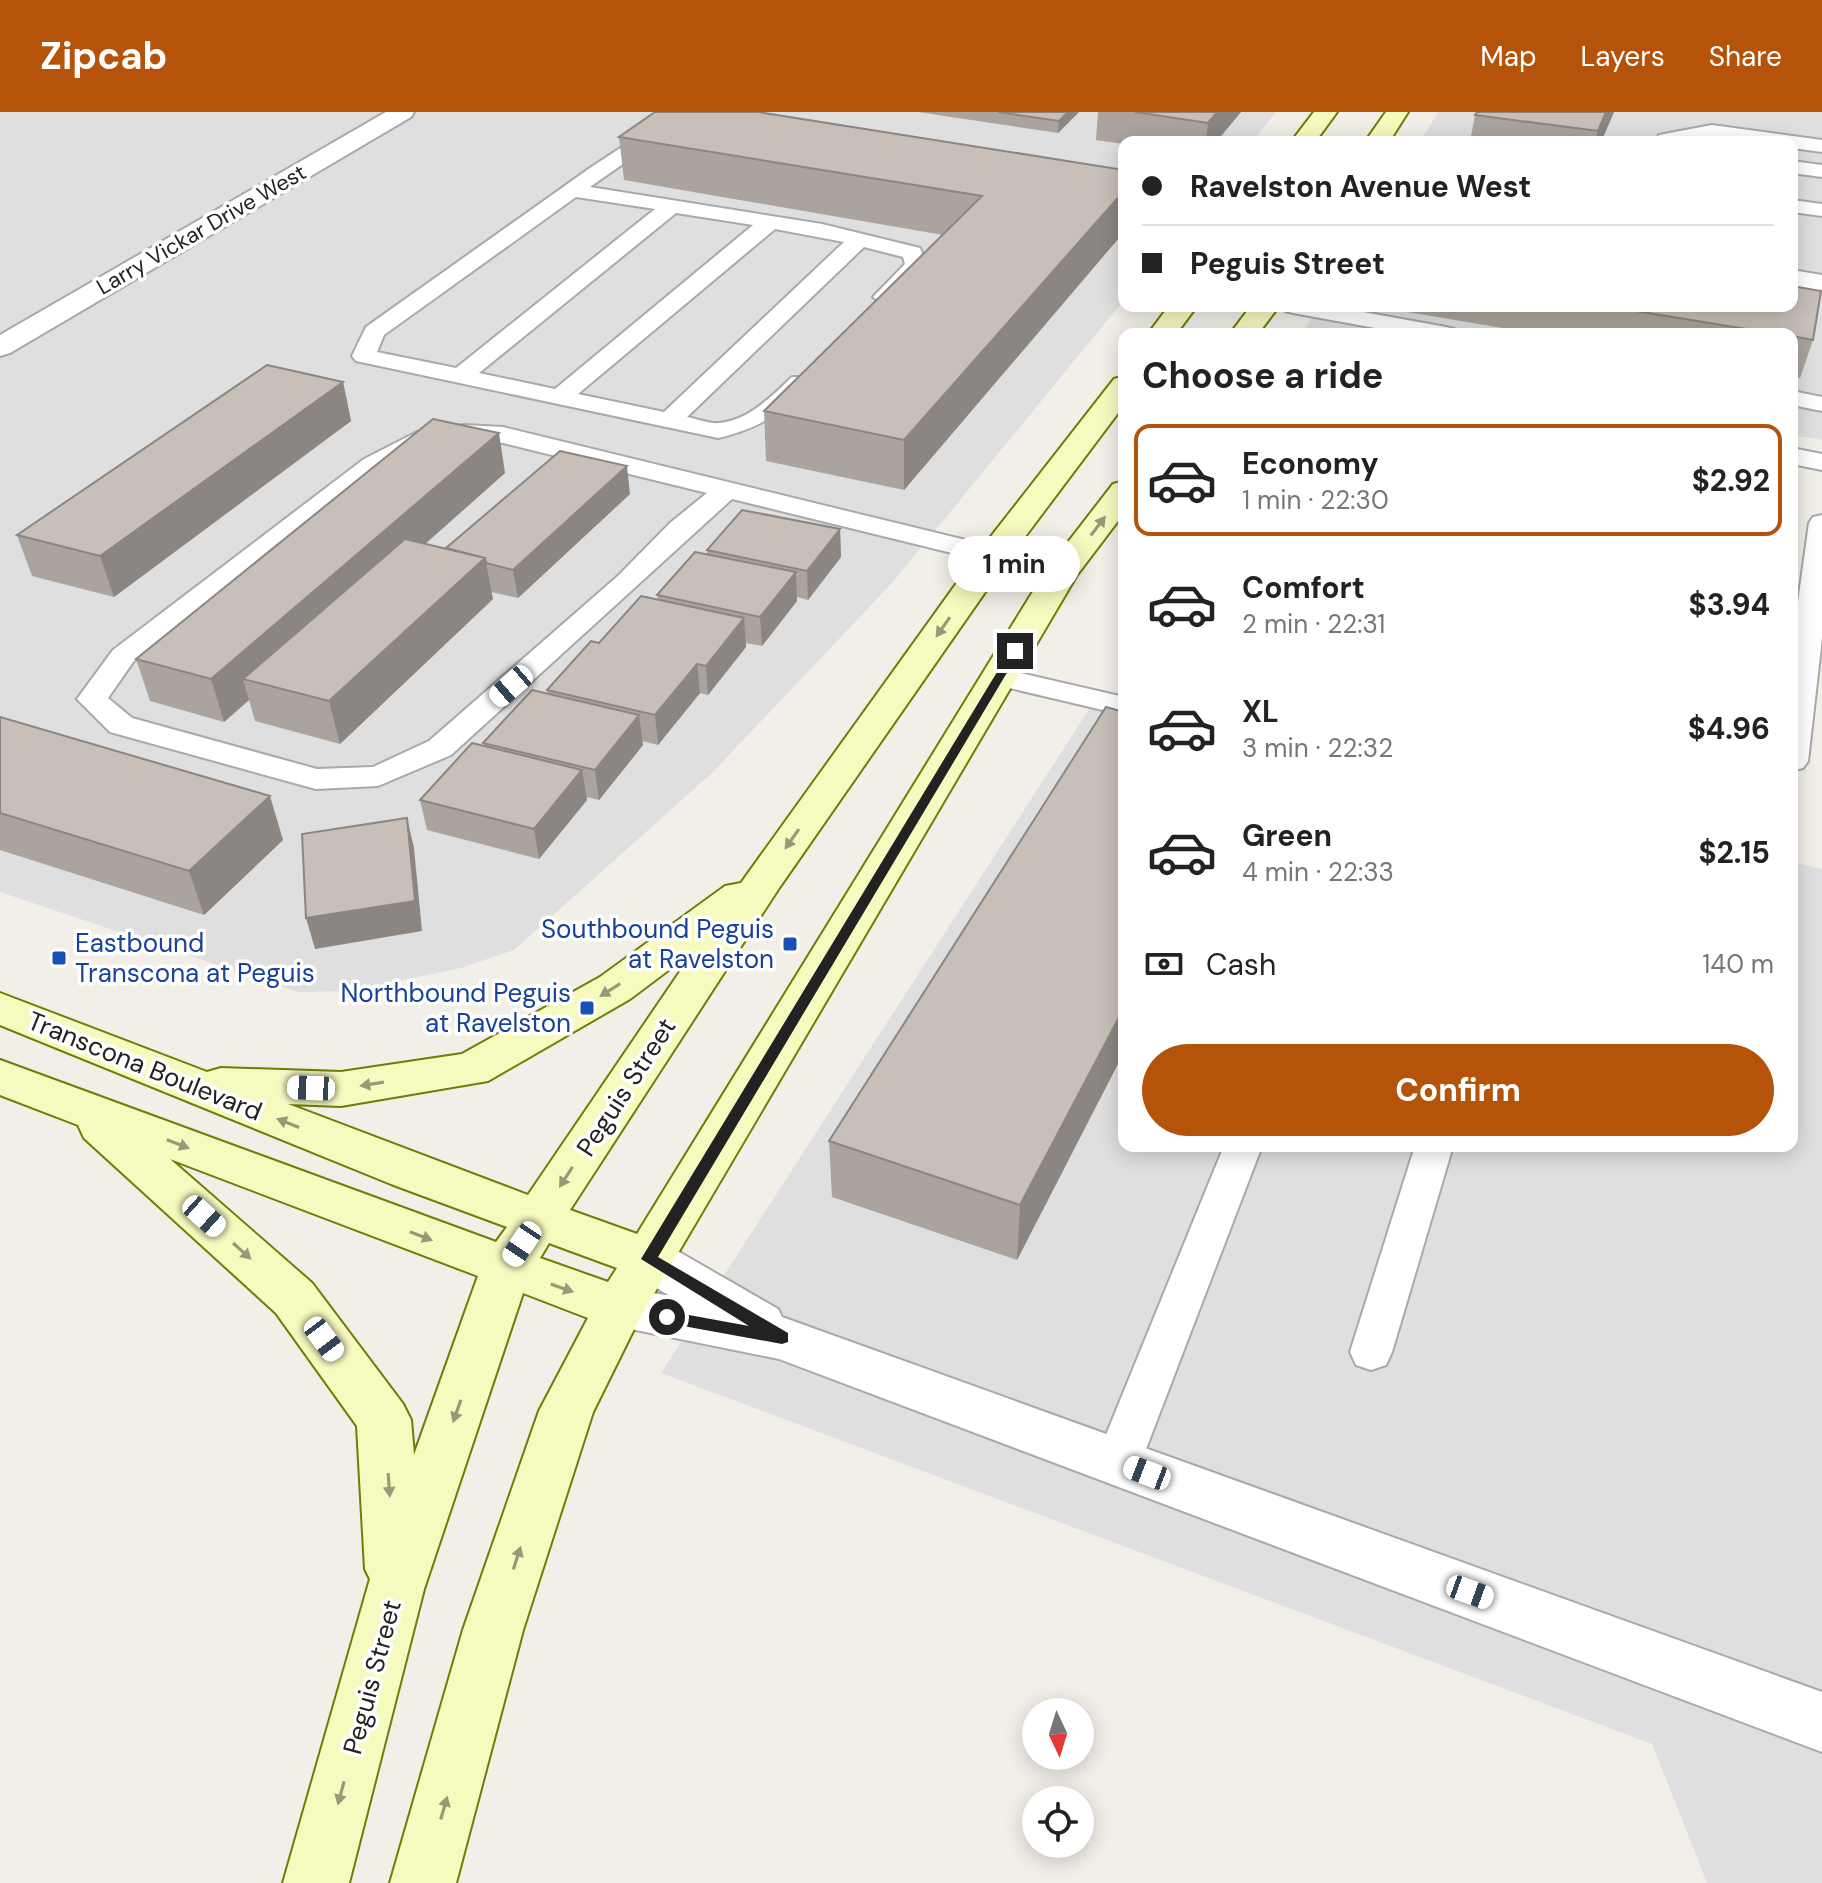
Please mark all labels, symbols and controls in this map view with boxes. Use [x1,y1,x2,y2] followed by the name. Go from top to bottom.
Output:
[40,31,167,81] text: Zipcab
[1480,38,1537,75] text: Map
[1581,38,1665,75] text: Layers
[1709,38,1782,75] text: Share
[91,158,311,301] street label: Larry Vickar Drive West
[1190,167,1531,206] text: Ravelston Avenue West
[1190,244,1385,283] text: Peguis Street
[1142,352,1383,399] text: Choose a ride
[1146,444,1218,516] icon: car
[1242,444,1379,483] text: Economy
[1692,461,1770,500] text: $2.92
[1242,483,1389,517] text: 1 min · 22:30
[1089,515,1105,536] one-way arrow
[949,535,1081,591] callout: 1 min
[982,547,1046,581] text: 1 min
[1146,568,1218,640] icon: car
[1242,568,1365,607] text: Comfort
[1689,585,1770,624] text: $3.94
[1242,607,1385,641] text: 2 min · 22:31
[936,616,951,637] one-way arrow
[997,633,1033,669] route end
[485,661,537,711] car
[1146,692,1218,764] icon: car
[1242,692,1279,731] text: XL
[1688,709,1770,748] text: $4.96
[1242,731,1393,765] text: 3 min · 22:32
[1146,816,1218,888] icon: car
[1242,816,1332,855] text: Green
[785,828,800,849] one-way arrow
[1698,833,1770,872] text: $2.15
[1242,855,1394,889] text: 4 min · 22:33
[541,912,774,976] place label: Southbound Peguis at Ravelston
[75,926,315,990] place label: Eastbound Transcona at Peguis
[781,935,799,953] marker: Southbound Peguis at Ravelston
[1142,942,1186,986] icon: cash
[1206,945,1276,984] text: Cash
[1702,947,1774,981] text: 140 m
[50,949,68,967] marker: Eastbound Transcona at Peguis
[340,976,571,1040] place label: Northbound Peguis at Ravelston
[599,983,621,997] one-way arrow
[578,999,596,1017] marker: Northbound Peguis at Ravelston
[23,1003,267,1129] street label: Transcona Boulevard
[569,1011,683,1163] street label: Peguis Street
[1142,1044,1774,1136] button: Confirm
[287,1075,335,1101] car
[359,1078,384,1091] one-way arrow
[276,1116,300,1129] one-way arrow
[166,1138,190,1151] one-way arrow
[559,1166,574,1188] one-way arrow
[178,1191,230,1241] car
[499,1217,545,1271] car
[409,1230,433,1243] one-way arrow
[232,1241,251,1259] one-way arrow
[551,1283,575,1295] one-way arrow
[649,1299,685,1335] route start
[300,1313,348,1365] car
[450,1399,462,1423] one-way arrow
[1120,1453,1174,1493] car
[383,1473,396,1498] one-way arrow
[511,1546,524,1570] one-way arrow
[1443,1573,1497,1611] car
[335,1596,409,1758] street label: Peguis Street
[1022,1698,1094,1770] north arrow
[1022,1698,1094,1858] map controls
[334,1781,346,1806] one-way arrow
[1022,1786,1094,1858] button: locate
[438,1795,450,1820] one-way arrow

